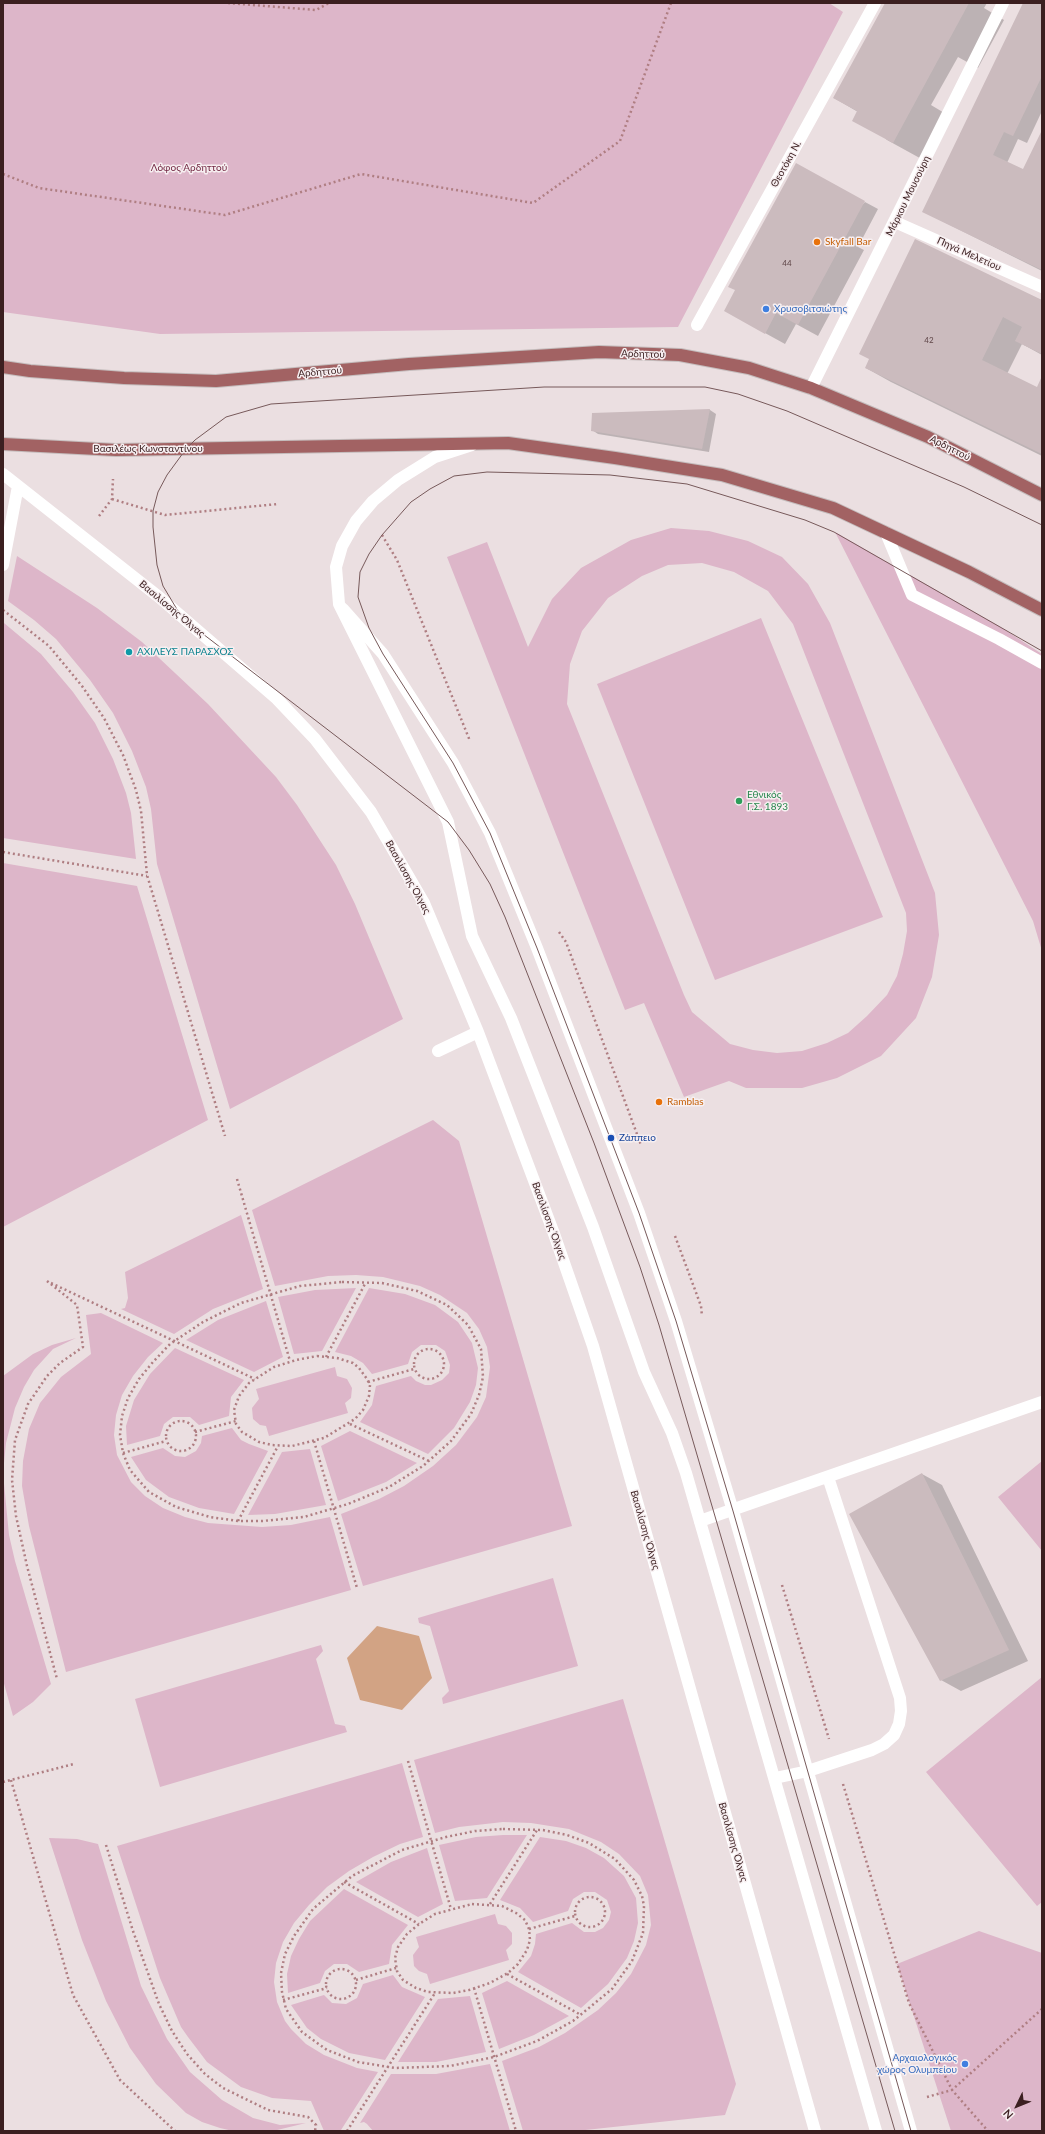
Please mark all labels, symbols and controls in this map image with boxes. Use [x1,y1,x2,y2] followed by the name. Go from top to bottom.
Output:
[768,139,804,189] street label: Θεοτόκη Ν.
[883,154,933,238] street label: Μάρκου Μουσούρη
[151,162,227,174] park label: Λόφος Αρδηττού
[935,234,1003,274] street label: Πηγά Μελετίου
[825,236,871,248] place label: Skyfall Bar
[812,237,822,247] marker: Skyfall Bar
[782,258,792,268] house number: 44
[774,303,847,315] place label: Χρυσοβιτσιώτης
[761,304,771,314] marker: Χρυσοβιτσιώτης
[924,335,934,345] house number: 42
[621,347,665,361] street label: Αρδηττού
[298,364,342,380] street label: Αρδηττού
[928,433,972,463] street label: Αρδηττού
[93,443,203,455] street label: Βασιλέως Κωνσταντίνου
[137,578,207,640] street label: Βασιλίσσης Όλγας
[137,646,233,658] place label: ΑΧΙΛΕΥΣ ΠΑΡΑΣΧΟΣ
[124,647,134,657] marker: ΑΧΙΛΕΥΣ ΠΑΡΑΣΧΟΣ
[747,789,788,812] place label: Εθνικός Γ.Σ. 1893
[734,796,744,806] marker: Εθνικός Γ.Σ. 1893
[383,838,433,916] street label: Βασιλίσσης Όλγας
[667,1096,704,1108] place label: Ramblas
[654,1097,664,1107] marker: Ramblas
[619,1132,656,1144] place label: Ζάππειο
[606,1133,616,1143] marker: Ζάππειο
[529,1180,569,1262] street label: Βασιλίσσης Όλγας
[628,1489,662,1571] street label: Βασιλίσσης Όλγας
[716,1801,750,1883] street label: Βασιλίσσης Όλγας
[877,2052,957,2076] place label: Αρχαιολογικός χώρος Ολυμπείου
[960,2059,970,2069] marker: Αρχαιολογικός χώρος Ολυμπείου
[997,2086,1037,2126] north arrow
[1000,2107,1016,2122] text: N

